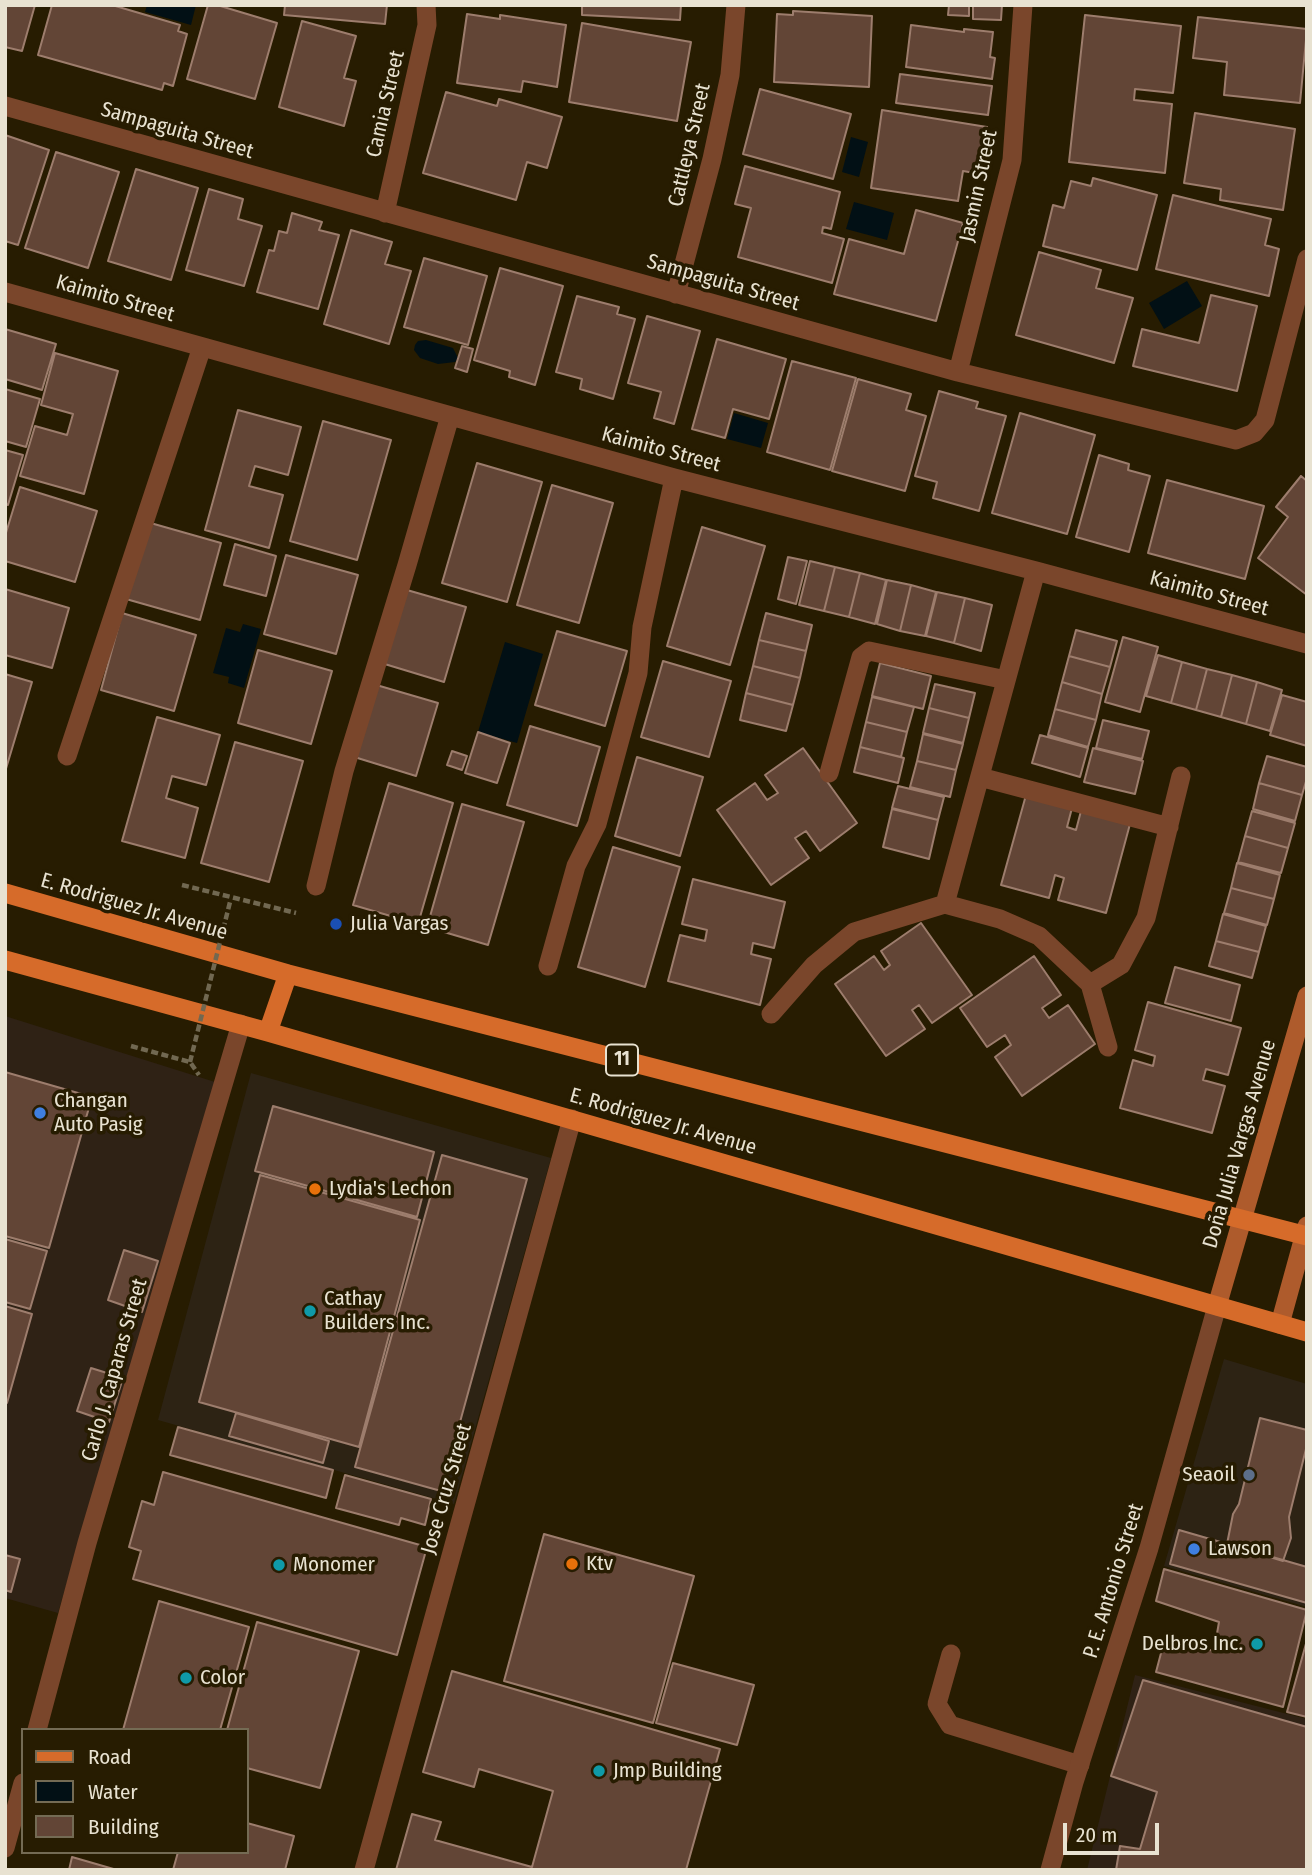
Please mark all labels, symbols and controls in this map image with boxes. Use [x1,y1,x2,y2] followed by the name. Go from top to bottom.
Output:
[361,48,411,160] street label: Camia Street
[664,81,716,209] street label: Cattleya Street
[98,97,256,165] street label: Sampaguita Street
[955,128,1003,244] street label: Jasmin Street
[644,249,802,317] street label: Sampaguita Street
[53,270,177,328] street label: Kaimito Street
[599,422,723,478] street label: Kaimito Street
[1147,566,1271,622] street label: Kaimito Street
[38,868,230,946] street label: E. Rodriguez Jr. Avenue
[350,911,449,937] place label: Julia Vargas
[328,916,344,932] marker: Julia Vargas
[1198,1037,1282,1251] street label: Doña Julia Vargas Avenue
[606,1044,638,1076] road number: 11
[567,1083,759,1161] street label: E. Rodriguez Jr. Avenue
[54,1088,143,1138] place label: Changan Auto Pasig
[32,1105,48,1121] marker: Changan Auto Pasig
[329,1176,452,1202] place label: Lydia's Lechon
[307,1181,323,1197] marker: Lydia's Lechon
[77,1276,153,1464] street label: Carlo J. Caparas Street
[324,1286,430,1336] place label: Cathay Builders Inc.
[302,1303,318,1319] marker: Cathay Builders Inc.
[416,1421,478,1557] street label: Jose Cruz Street
[1182,1462,1235,1488] place label: Seaoil
[1241,1467,1257,1483] marker: Seaoil
[1078,1500,1150,1662] street label: P. E. Antonio Street
[1208,1536,1272,1562] place label: Lawson
[1186,1541,1202,1557] marker: Lawson
[586,1551,613,1577] place label: Ktv
[293,1552,375,1578] place label: Monomer
[564,1556,580,1572] marker: Ktv
[271,1557,287,1573] marker: Monomer
[1142,1631,1243,1657] place label: Delbros Inc.
[1249,1636,1265,1652] marker: Delbros Inc.
[200,1665,245,1691] place label: Color
[178,1670,194,1686] marker: Color
[21,1728,248,1854] legend
[88,1744,132,1770] text: Road
[613,1758,722,1784] place label: Jmp Building
[591,1763,607,1779] marker: Jmp Building
[88,1779,138,1805] text: Water
[1067,1808,1163,1852] scale bar
[88,1814,159,1840] text: Building
[1076,1822,1117,1848] text: 20 m

